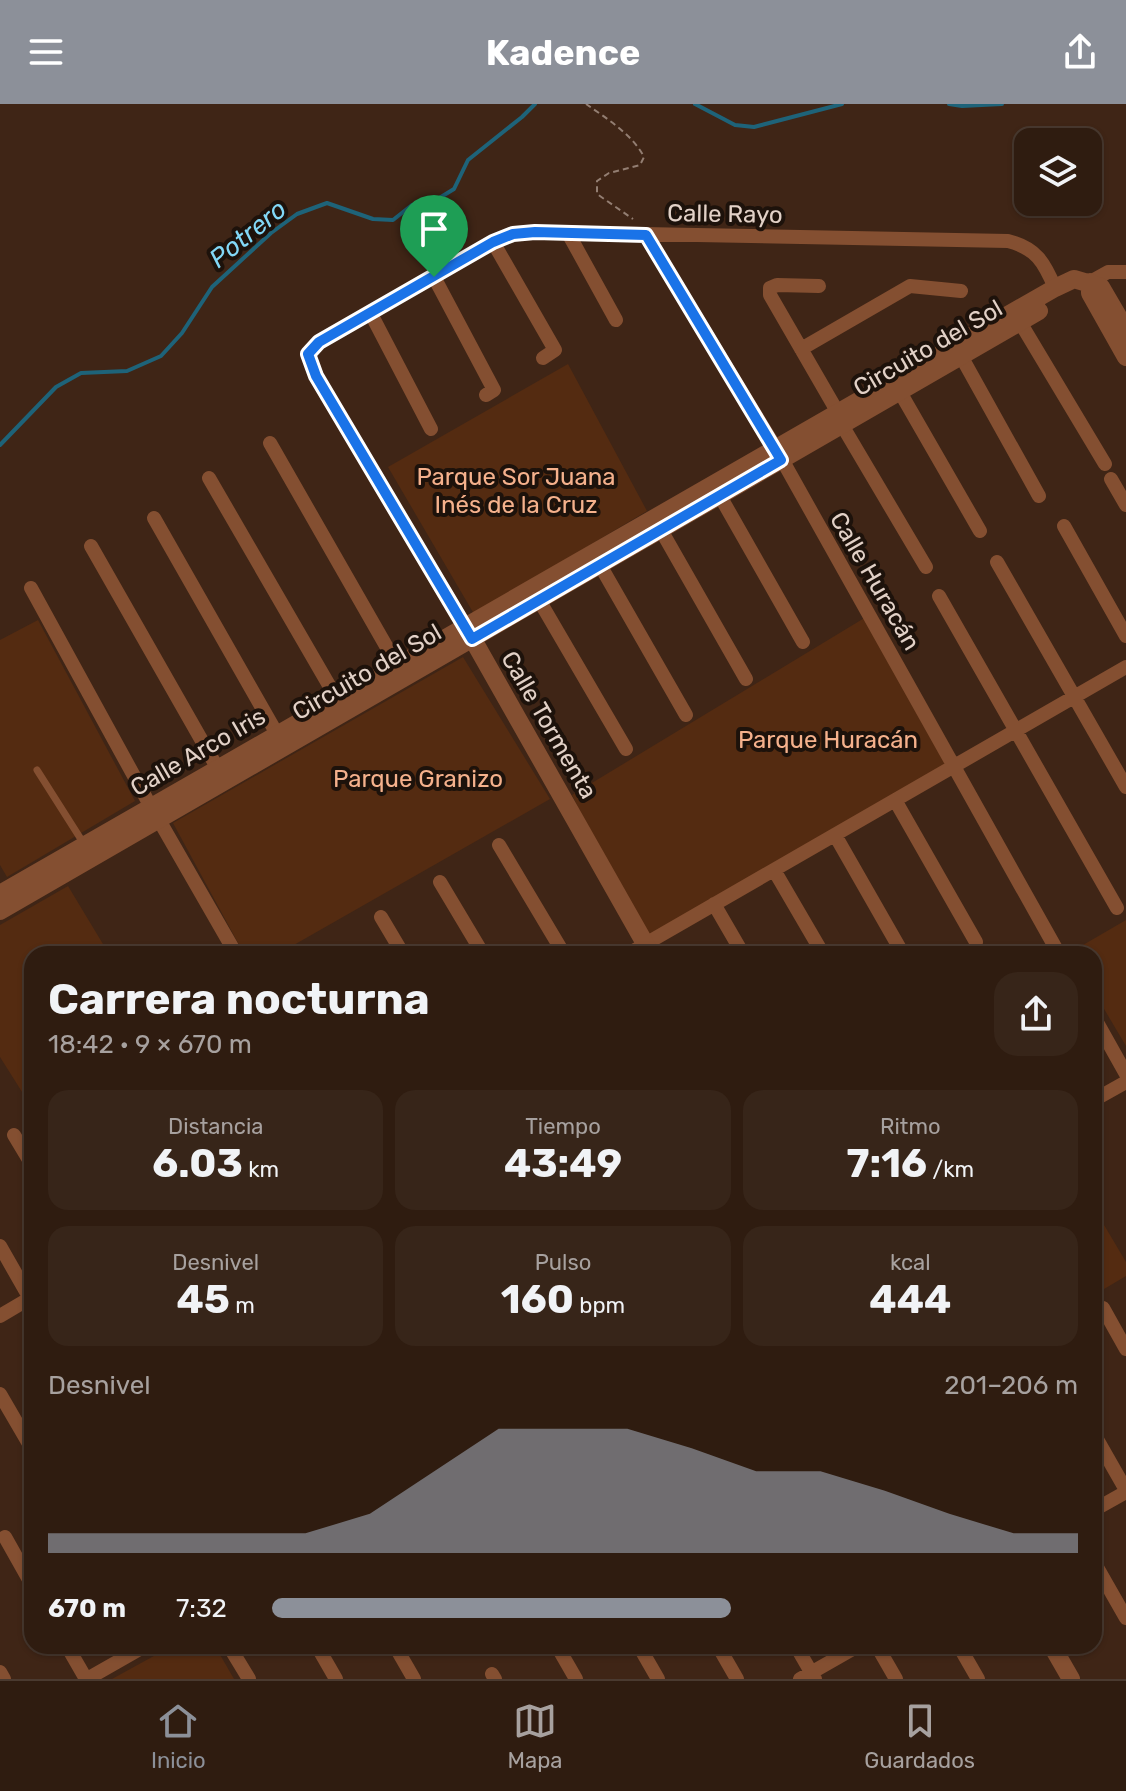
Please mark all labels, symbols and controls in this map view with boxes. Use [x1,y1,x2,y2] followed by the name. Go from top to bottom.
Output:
[24,30,68,74] icon: menu
[1058,30,1102,74] icon: share
[486,31,640,74] text: Kadence
[1014,128,1102,216] map controls
[1014,128,1102,216] button: layers
[203,194,293,274] water label: Potrero
[400,195,468,277] pin
[667,199,783,229] street label: Calle Rayo
[412,207,456,251] icon: arrive
[849,294,1007,402] street label: Circuito del Sol
[416,463,616,519] park label: Parque Sor Juana Inés de la Cruz
[824,507,926,655] street label: Calle Huracán
[288,618,446,726] street label: Circuito del Sol
[495,646,603,804] street label: Calle Tormenta
[126,702,270,802] street label: Calle Arco Iris
[738,726,918,754] park label: Parque Huracán
[333,765,503,793] park label: Parque Granizo
[994,972,1078,1056] button: share
[48,973,430,1025] text: Carrera nocturna
[48,1029,252,1060] text: 18:42 · 9 × 670 m
[168,1113,263,1140] text: Distancia
[525,1113,601,1140] text: Tiempo
[880,1113,941,1140] text: Ritmo
[152,1140,243,1187] text: 6.03
[504,1140,622,1187] text: 43:49
[847,1140,927,1187] text: 7:16
[243,1156,279,1183] text: km
[927,1156,974,1183] text: /km
[172,1249,259,1276] text: Desnivel
[535,1249,591,1276] text: Pulso
[890,1249,931,1276] text: kcal
[177,1276,230,1323] text: 45
[501,1276,574,1323] text: 160
[869,1276,951,1323] text: 444
[230,1292,255,1319] text: m
[574,1292,625,1319] text: bpm
[48,1370,151,1401] text: Desnivel
[944,1370,1078,1401] text: 201–206 m
[48,1593,126,1624] text: 670 m
[176,1593,227,1624] text: 7:32
[151,1699,206,1774] tab: Inicio
[508,1699,562,1774] tab: Mapa
[864,1699,975,1774] tab: Guardados

